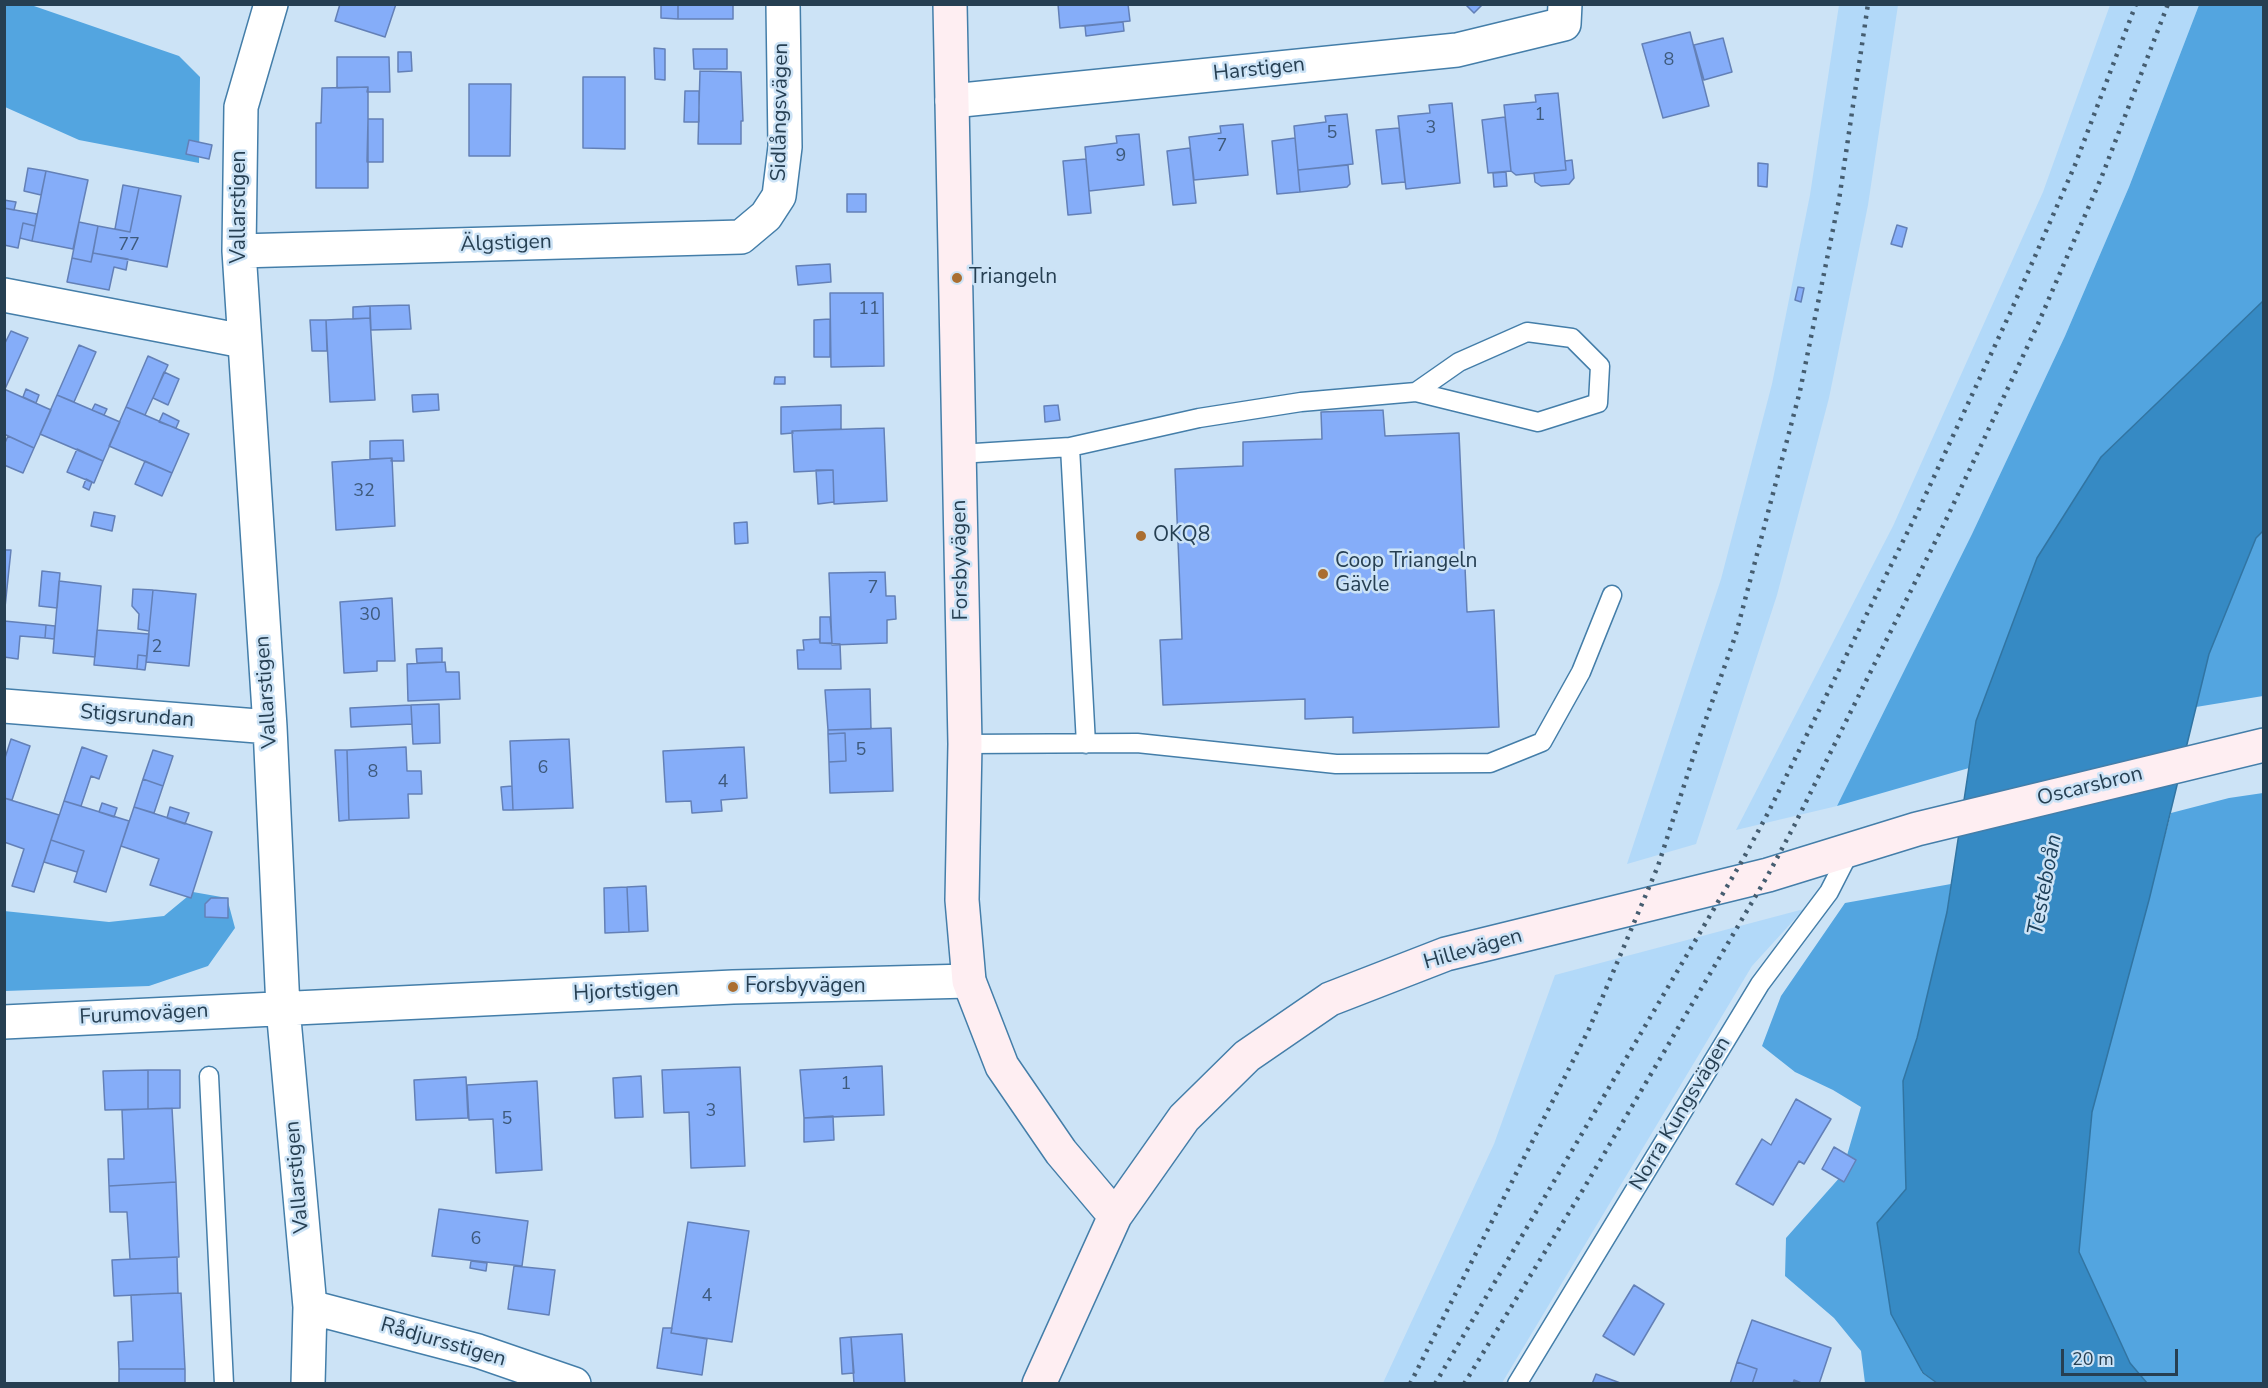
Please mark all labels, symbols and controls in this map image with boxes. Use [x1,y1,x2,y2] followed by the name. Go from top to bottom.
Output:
[767,42,795,182] street label: Sidlångsvägen
[1664,50,1674,72] house number: 8
[1212,53,1306,87] street label: Harstigen
[1535,105,1545,127] house number: 1
[1426,118,1436,140] house number: 3
[1327,123,1337,145] house number: 5
[1217,136,1227,158] house number: 7
[1116,146,1126,168] house number: 9
[227,151,253,263] street label: Vallarstigen
[460,230,552,258] street label: Älgstigen
[118,235,140,257] house number: 77
[969,265,1057,291] place label: Triangeln
[950,271,964,285] marker: Triangeln
[858,299,880,321] house number: 11
[353,481,375,503] house number: 32
[947,499,975,621] street label: Forsbyvägen
[1153,523,1210,549] place label: OKQ8
[1134,529,1148,543] marker: OKQ8
[1335,549,1477,599] place label: Coop Triangeln Gävle
[1316,567,1330,581] marker: Coop Triangeln Gävle
[868,578,878,600] house number: 7
[359,605,381,627] house number: 30
[250,635,284,749] street label: Vallarstigen
[152,637,162,659] house number: 2
[79,700,195,734] street label: Stigsrundan
[856,740,866,762] house number: 5
[538,758,548,780] house number: 6
[368,762,378,784] house number: 8
[2035,762,2145,812] street label: Oscarsbron
[718,772,728,794] house number: 4
[2023,832,2069,938] water label: Testeboån
[1421,924,1525,976] street label: Hillevägen
[745,974,866,1000] place label: Forsbyvägen
[573,977,679,1007] street label: Hjortstigen
[726,980,740,994] marker: Forsbyvägen
[79,999,209,1031] street label: Furumovägen
[1625,1033,1737,1195] street label: Norra Kungsvägen
[841,1074,851,1096] house number: 1
[706,1101,716,1123] house number: 3
[502,1109,512,1131] house number: 5
[281,1120,315,1234] street label: Vallarstigen
[471,1229,481,1251] house number: 6
[702,1286,712,1308] house number: 4
[377,1313,509,1373] street label: Rådjursstigen
[2064,1337,2181,1375] scale bar
[2072,1347,2114,1371] text: 20 m

